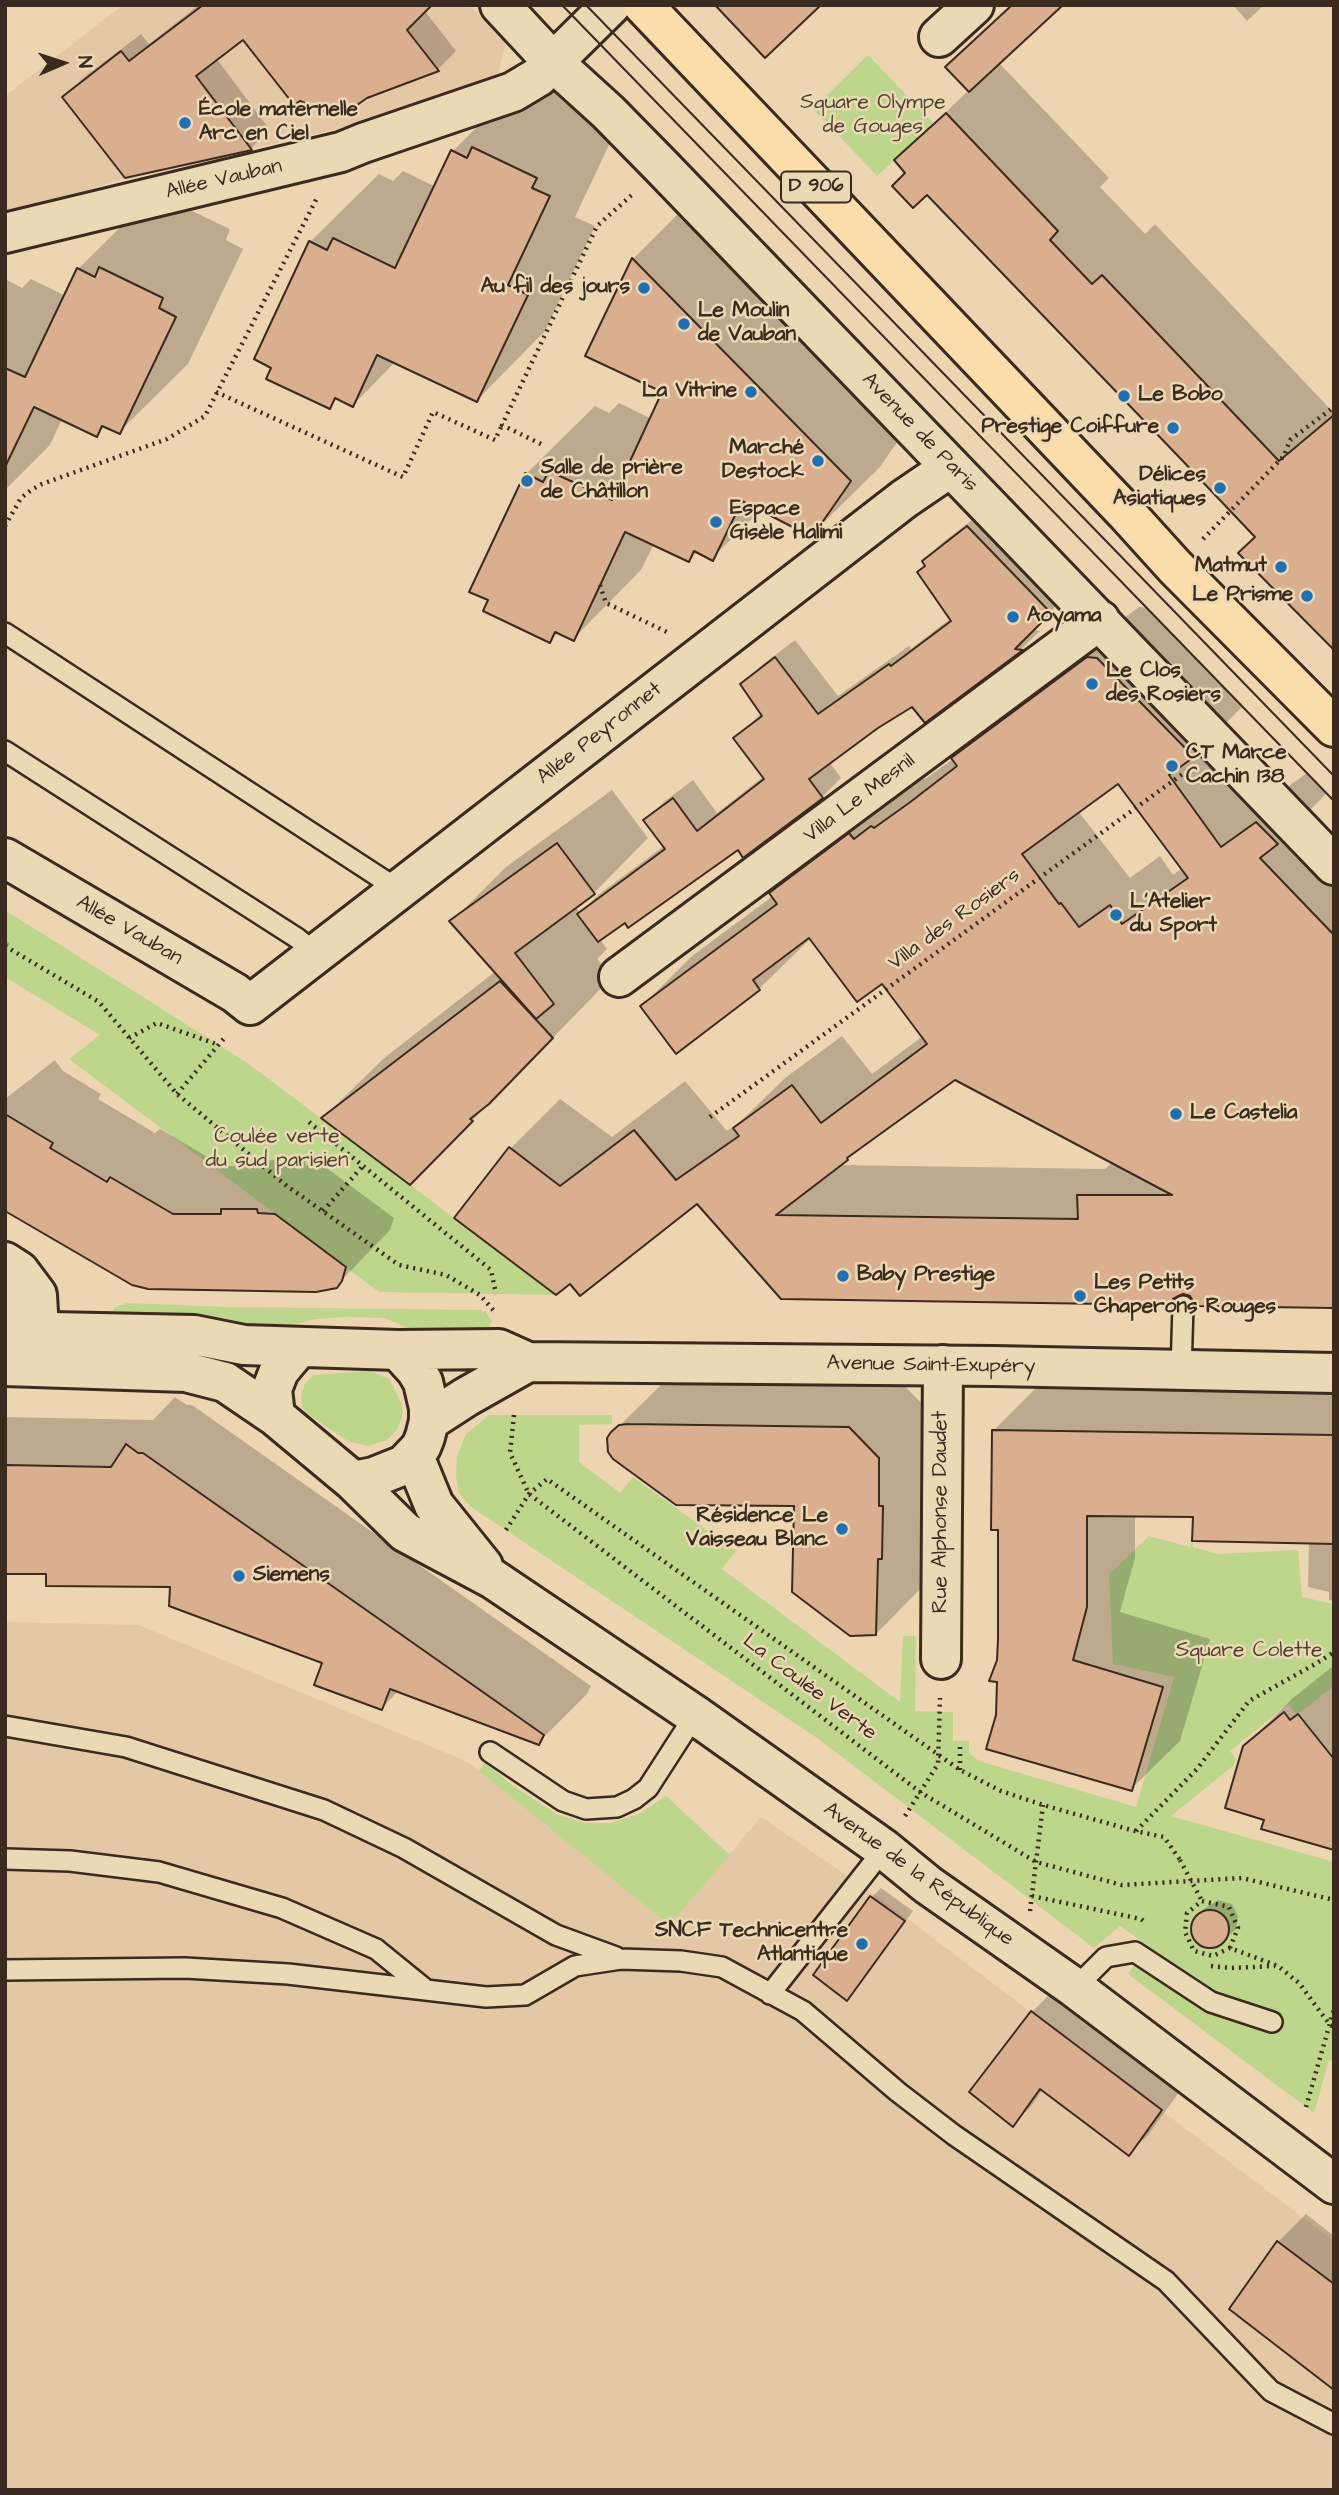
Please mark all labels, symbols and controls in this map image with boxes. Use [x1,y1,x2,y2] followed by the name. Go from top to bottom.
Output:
[28,28,98,98] north arrow
[71,55,98,69] text: N
[800,91,946,141] park label: Square Olympe de Gouges
[199,98,358,148] place label: École maternelle Arc en Ciel
[177,115,193,131] marker: École maternelle Arc en Ciel
[163,154,285,206] street label: Allée Vauban
[781,172,851,202] road number: D 906
[481,275,630,301] place label: Au fil des jours
[636,280,652,296] marker: Au fil des jours
[698,299,796,349] place label: Le Moulin de Vauban
[676,316,692,332] marker: Le Moulin de Vauban
[856,368,982,498] street label: Avenue de Paris
[642,379,737,405] place label: La Vitrine
[1138,383,1223,409] place label: Le Bobo
[743,384,759,400] marker: La Vitrine
[1116,388,1132,404] marker: Le Bobo
[981,415,1159,441] place label: Prestige Coiffure
[1165,420,1181,436] marker: Prestige Coiffure
[722,436,804,486] place label: Marché Destock
[810,453,826,469] marker: Marché Destock
[541,456,683,506] place label: Salle de prière de Châtillon
[1113,463,1206,513] place label: Délices Asiatiques
[519,473,535,489] marker: Salle de prière de Châtillon
[1212,480,1228,496] marker: Délices Asiatiques
[730,497,842,547] place label: Espace Gisèle Halimi
[708,514,724,530] marker: Espace Gisèle Halimi
[1195,554,1267,580] place label: Matmut
[1273,559,1289,575] marker: Matmut
[1192,583,1293,609] place label: Le Prisme
[1299,588,1315,604] marker: Le Prisme
[1027,604,1102,630] place label: Aoyama
[1005,609,1021,625] marker: Aoyama
[1106,659,1221,709] place label: Le Clos des Rosiers
[1084,676,1100,692] marker: Le Clos des Rosiers
[532,677,668,791] street label: Allée Peyronnet
[1186,741,1287,791] place label: CT Marce Cachin 138
[799,749,921,849] street label: Villa Le Mesnil
[1164,758,1180,774] marker: CT Marce Cachin 138
[884,864,1026,976] street label: Villa des Rosiers
[71,890,187,972] street label: Allée Vauban
[1130,890,1217,940] place label: L'Atelier du Sport
[1108,907,1124,923] marker: L'Atelier du Sport
[1190,1101,1297,1127] place label: Le Castelia
[1168,1106,1184,1122] marker: Le Castelia
[206,1125,348,1175] park label: Coulée verte du sud parisien
[857,1263,995,1289] place label: Baby Prestige
[835,1268,851,1284] marker: Baby Prestige
[1094,1271,1276,1321] place label: Les Petits Chaperons Rouges
[1072,1288,1088,1304] marker: Les Petits Chaperons Rouges
[826,1352,1036,1380] street label: Avenue Saint-Exupéry
[929,1411,955,1613] street label: Rue Alphonse Daudet
[686,1504,828,1554] place label: Résidence Le Vaisseau Blanc
[834,1521,850,1537] marker: Résidence Le Vaisseau Blanc
[253,1563,330,1589] place label: Siemens
[231,1568,247,1584] marker: Siemens
[737,1629,881,1747] street label: La Coulée Verte
[1176,1639,1322,1665] park label: Square Colette
[818,1797,1018,1953] street label: Avenue de la République
[655,1919,848,1969] place label: SNCF Technicentre Atlantique
[854,1936,870,1952] marker: SNCF Technicentre Atlantique

